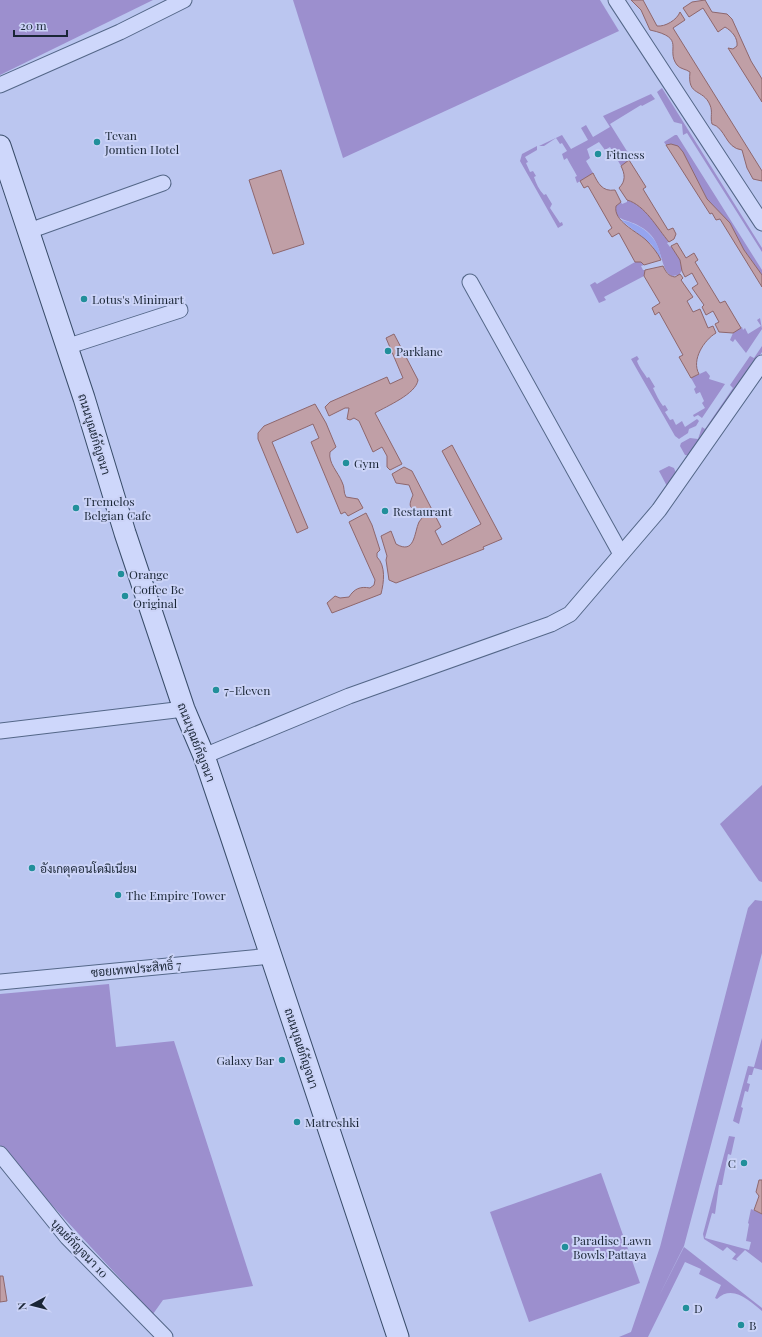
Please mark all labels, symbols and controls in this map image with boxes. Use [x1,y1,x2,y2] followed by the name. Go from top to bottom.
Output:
[14,12,67,38] scale bar
[20,17,47,33] text: 20 m
[104,127,180,157] place label: Tevan Jomtien Hotel
[92,137,102,147] marker: Tevan Jomtien Hotel
[606,146,645,162] place label: Fitness
[593,149,603,159] marker: Fitness
[92,291,184,307] place label: Lotus's Minimart
[79,294,89,304] marker: Lotus's Minimart
[396,343,443,359] place label: Parklane
[383,346,393,356] marker: Parklane
[73,392,115,477] street label: ถนนบุณย์กัญจนา
[354,455,379,471] place label: Gym
[341,458,351,468] marker: Gym
[84,493,151,523] place label: Tremelos Belgian Cafe
[71,503,81,513] marker: Tremelos Belgian Cafe
[393,503,453,519] place label: Restaurant
[380,506,390,516] marker: Restaurant
[129,566,169,582] place label: Orange
[116,569,126,579] marker: Orange
[133,581,184,611] place label: Coffee Be Original
[120,591,130,601] marker: Coffee Be Original
[224,682,270,698] place label: 7-Eleven
[211,685,221,695] marker: 7-Eleven
[173,700,219,785] street label: ถนนบุณย์กัญจนา
[40,860,137,878] place label: อังเกตุคอนโดมิเนียม
[27,863,37,873] marker: อังเกตุคอนโดมิเนียม
[126,887,226,903] place label: The Empire Tower
[113,890,123,900] marker: The Empire Tower
[90,954,182,980] street label: ซอยเทพประสิทธิ์ 7
[280,1006,323,1091] street label: ถนนบุณย์กัญจนา
[216,1052,275,1068] place label: Galaxy Bar
[277,1055,287,1065] marker: Galaxy Bar
[305,1114,360,1130] place label: Matreshki
[292,1117,302,1127] marker: Matreshki
[728,1155,736,1171] place label: C
[739,1158,749,1168] marker: C
[46,1215,112,1282] street label: บุณย์กัญจนา 10
[573,1232,652,1262] place label: Paradise Lawn Bowls Pattaya
[560,1242,570,1252] marker: Paradise Lawn Bowls Pattaya
[12,1285,52,1325] north arrow
[694,1300,703,1316] place label: D
[14,1301,30,1311] text: N
[681,1303,691,1313] marker: D
[749,1317,756,1333] place label: B
[736,1320,746,1330] marker: B

